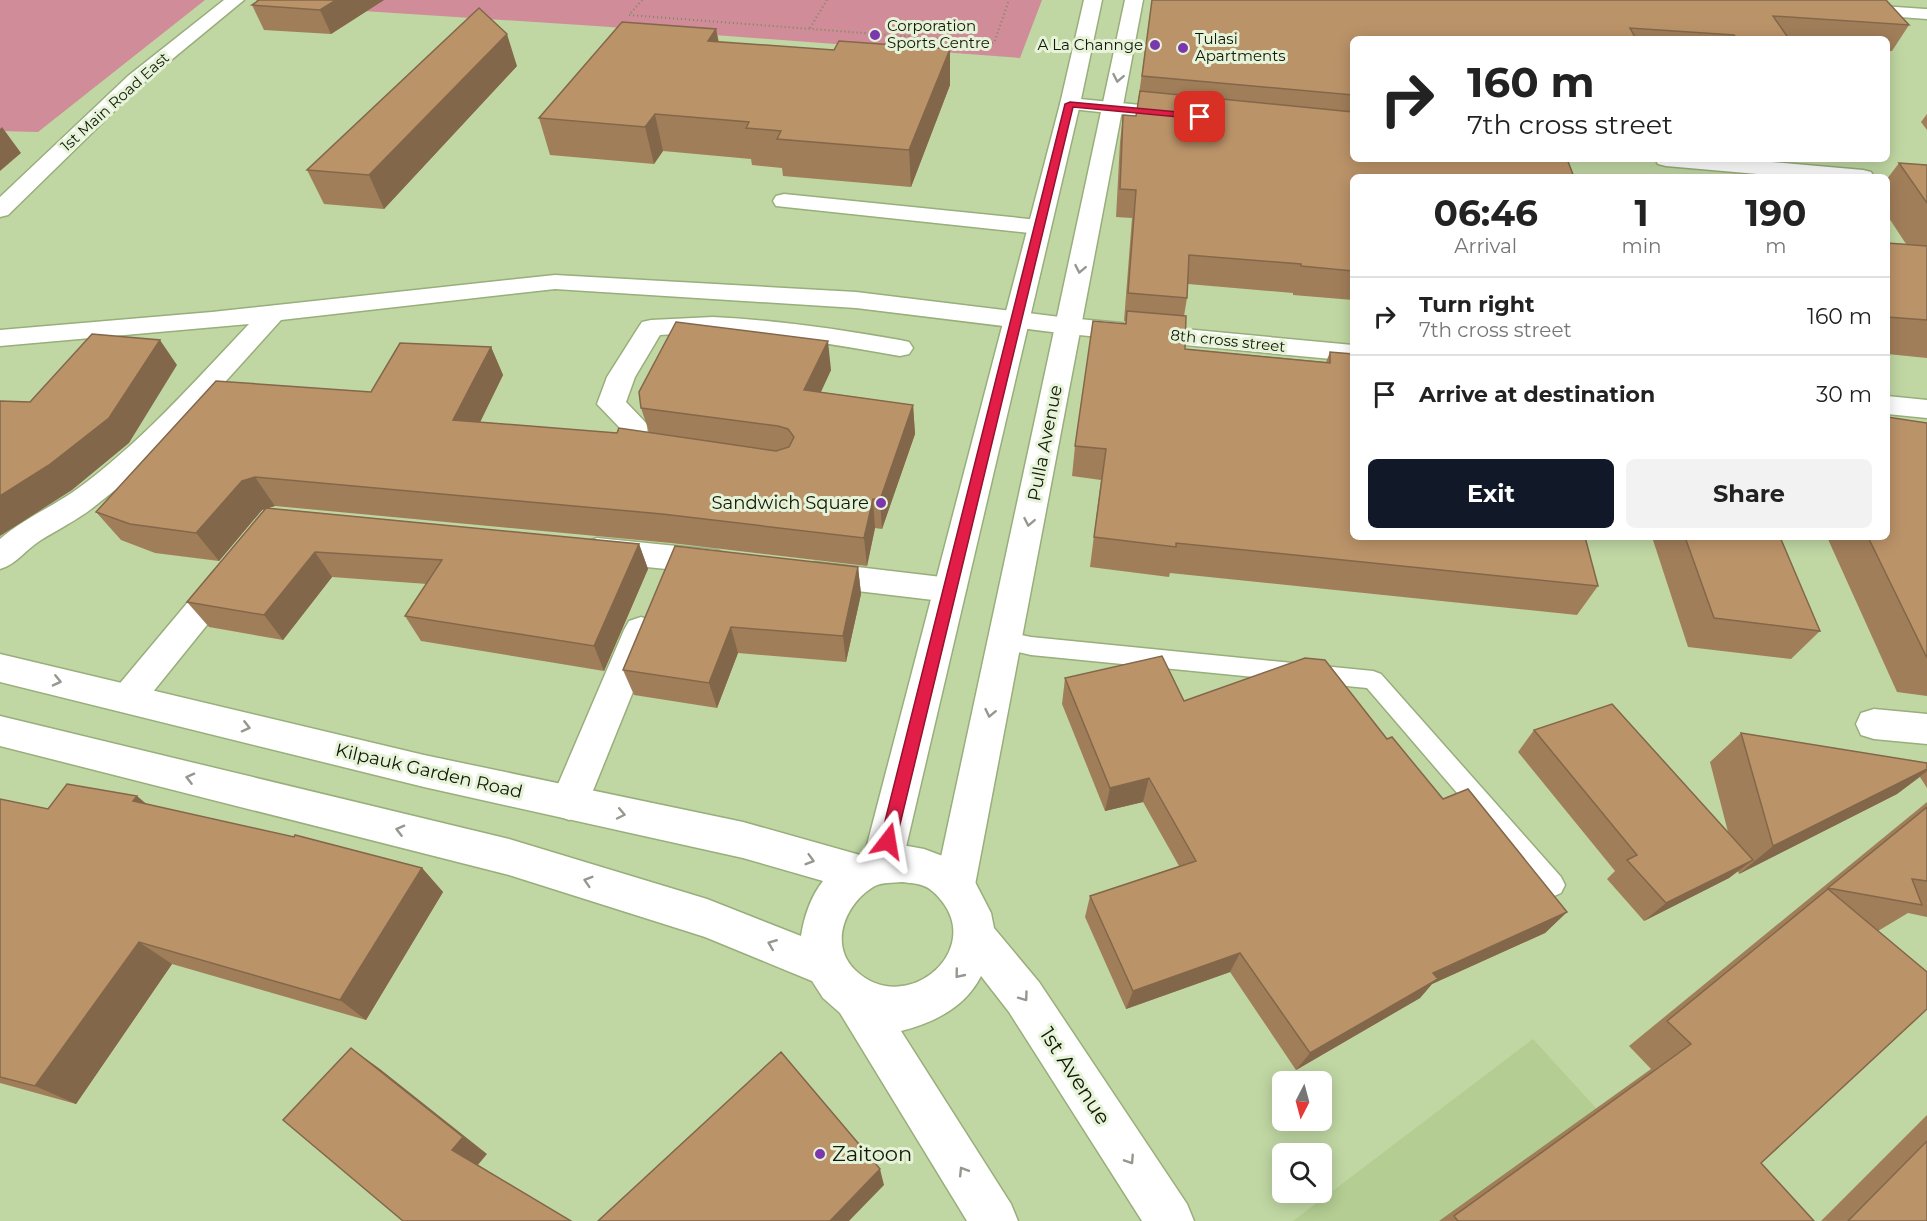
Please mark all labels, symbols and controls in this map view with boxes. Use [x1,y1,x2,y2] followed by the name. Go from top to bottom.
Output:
[887,16,990,52] place label: Corporation Sports Centre
[868,28,882,42] marker: Corporation Sports Centre
[1195,29,1286,65] place label: Tulasi Apartments
[1037,35,1143,54] place label: A La Channge
[1148,38,1162,52] marker: A La Channge
[1176,41,1190,55] marker: Tulasi Apartments
[57,48,173,155] street label: 1st Main Road East
[1467,56,1595,108] text: 160 m
[1368,60,1446,138] icon: right
[1112,73,1125,83] one-way arrow
[1174,91,1225,142] pin
[1183,100,1216,133] icon: arrive
[1467,108,1673,141] text: 7th cross street
[1433,191,1538,235] text: 06:46
[1634,191,1649,235] text: 1
[1745,191,1807,235] text: 190
[1454,234,1517,258] text: Arrival
[1621,234,1662,258] text: min
[1765,234,1786,258] text: m
[1074,264,1087,274] one-way arrow
[1419,291,1534,318] text: Turn right
[1368,300,1401,333] icon: right
[1807,303,1872,330] text: 160 m
[1419,318,1572,342] text: 7th cross street
[1170,325,1286,356] street label: 8th cross street
[1368,378,1401,411] icon: arrive
[1419,381,1655,408] text: Arrive at destination
[1816,381,1872,408] text: 30 m
[1023,383,1067,503] street label: Pulla Avenue
[1368,459,1614,528] button: Exit
[1626,459,1872,528] button: Share
[712,492,869,514] place label: Sandwich Square
[874,496,888,510] marker: Sandwich Square
[1023,517,1036,527] one-way arrow
[52,674,62,687] one-way arrow
[984,708,997,718] one-way arrow
[241,720,251,733] one-way arrow
[333,739,525,803] street label: Kilpauk Garden Road
[185,772,195,785] one-way arrow
[615,807,625,820] one-way arrow
[856,809,920,873] position arrow
[395,825,405,838] one-way arrow
[804,853,815,865] one-way arrow
[583,876,594,888] one-way arrow
[767,939,778,951] one-way arrow
[955,967,966,978] one-way arrow
[1016,991,1027,1002] one-way arrow
[1035,1022,1116,1129] street label: 1st Avenue
[1272,1071,1332,1131] north arrow
[1272,1071,1332,1203] map controls
[832,1141,912,1166] place label: Zaitoon
[1272,1143,1332,1203] button: search
[813,1147,827,1161] marker: Zaitoon
[1123,1154,1134,1165] one-way arrow
[958,1167,970,1177] one-way arrow

